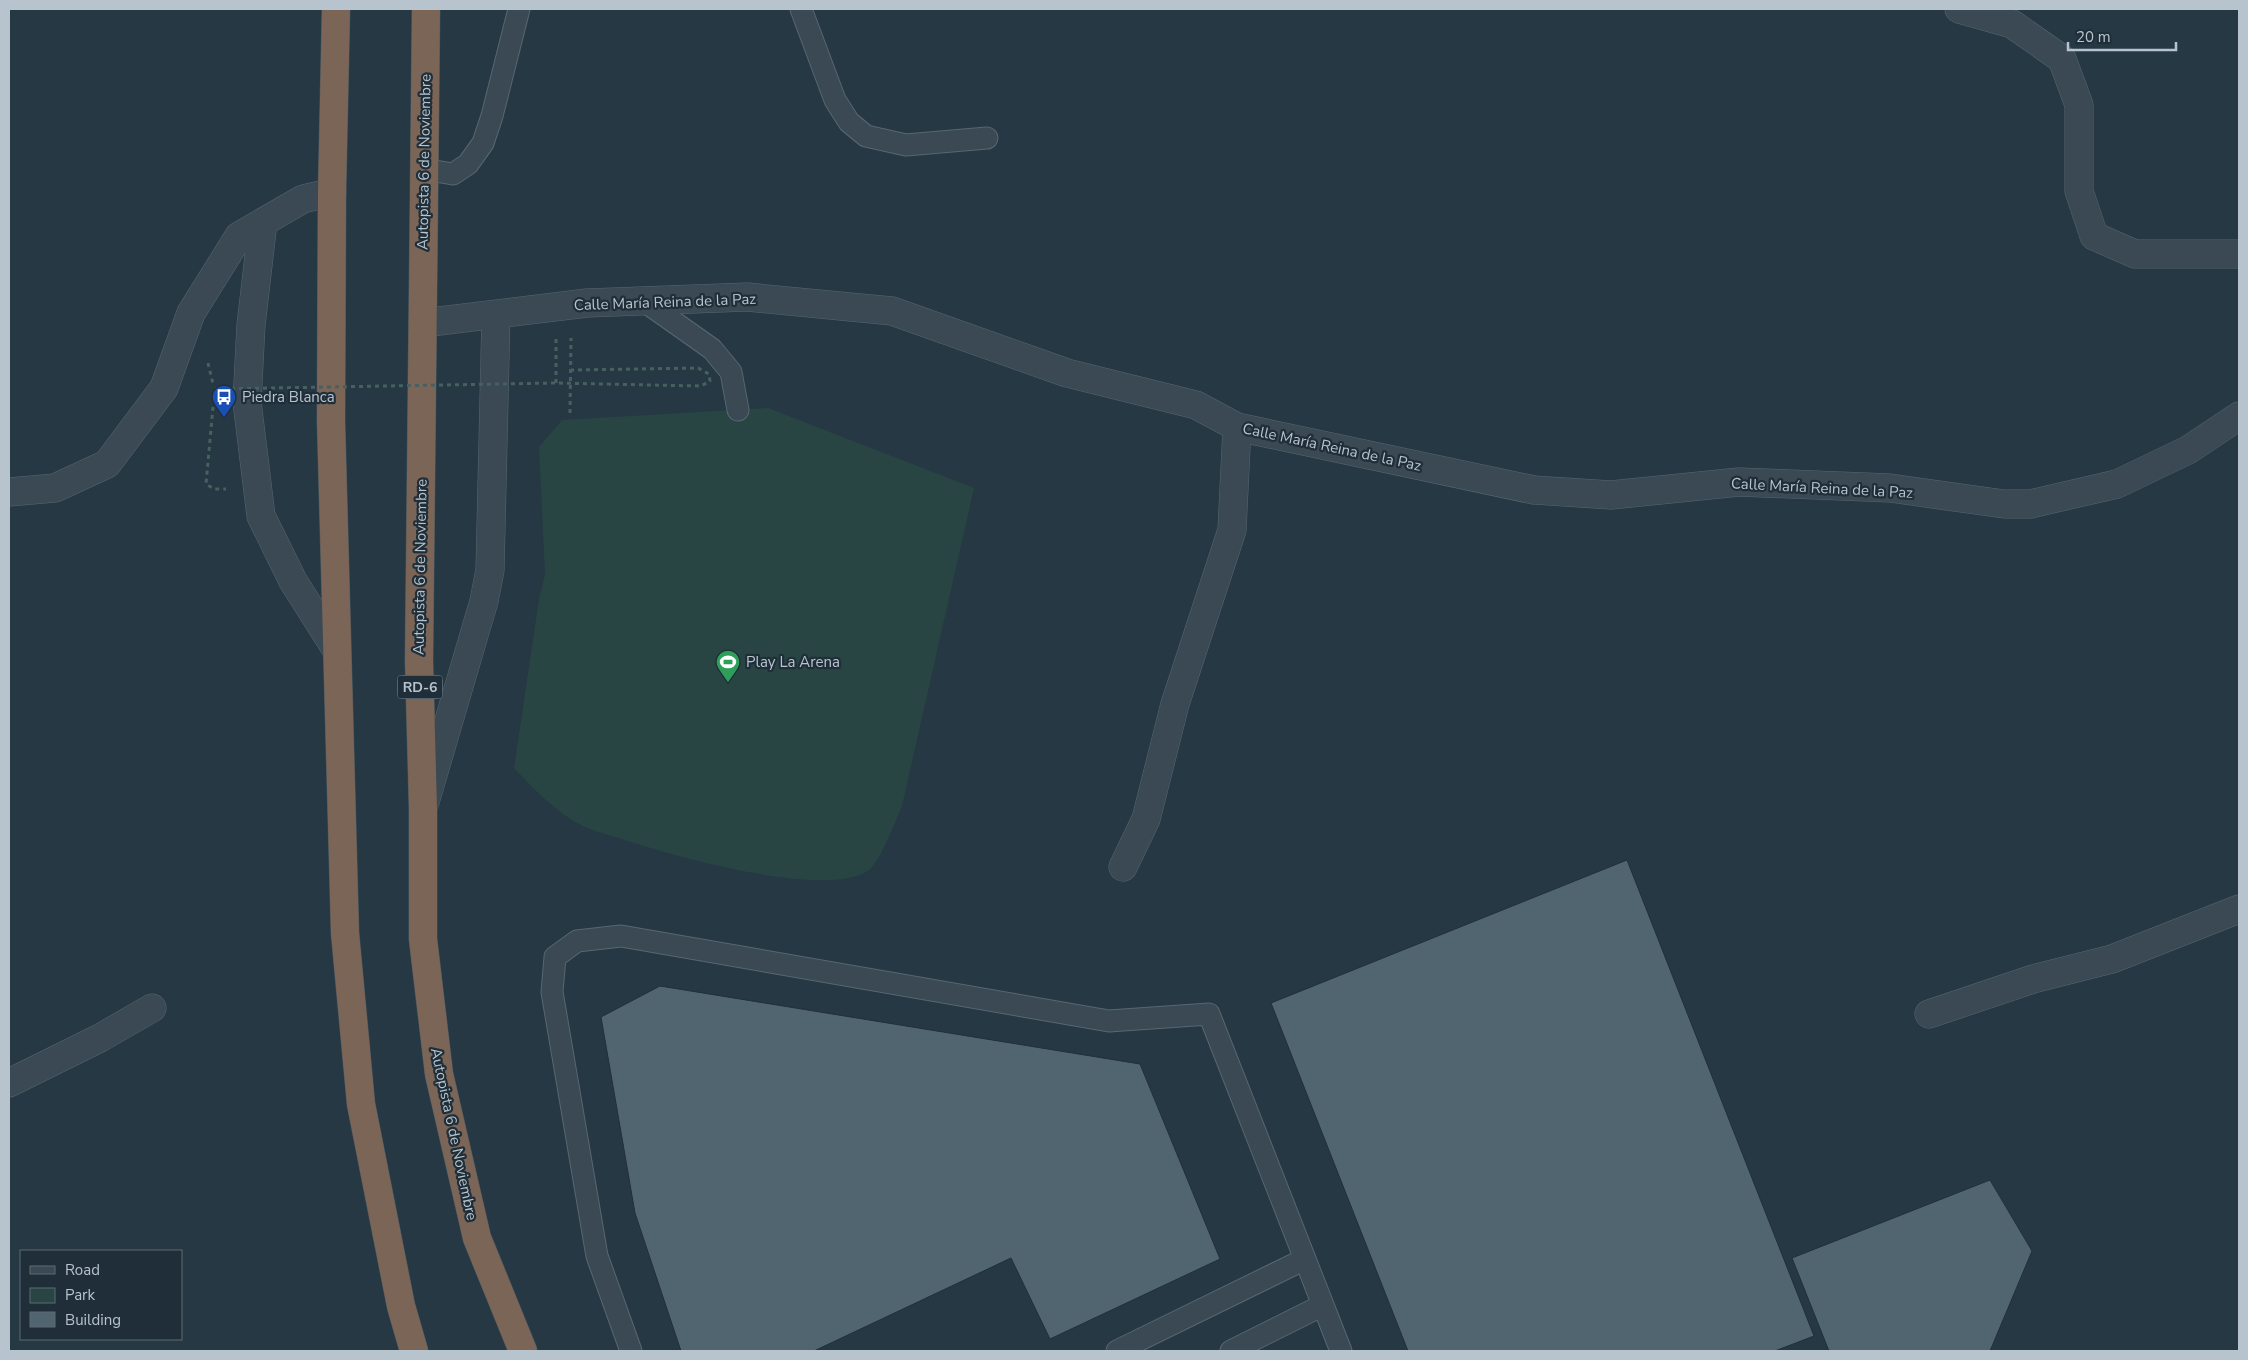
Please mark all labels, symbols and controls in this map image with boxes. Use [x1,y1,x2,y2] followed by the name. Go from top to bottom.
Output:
[2068,20,2176,52] scale bar
[2076,27,2111,47] text: 20 m
[412,74,436,250] street label: Autopista 6 de Noviembre
[574,289,757,315] street label: Calle María Reina de la Paz
[211,384,237,418] bus stop icon: Piedra Blanca
[242,387,335,407] place label: Piedra Blanca
[1241,418,1423,476] street label: Calle María Reina de la Paz
[1730,473,1914,503] street label: Calle María Reina de la Paz
[408,479,432,655] street label: Autopista 6 de Noviembre
[715,649,741,683] sports icon: Play La Arena
[746,652,840,672] place label: Play La Arena
[398,676,442,699] road number: RD-6
[426,1046,482,1222] street label: Autopista 6 de Noviembre
[20,1250,182,1340] legend
[65,1260,100,1280] text: Road
[65,1285,95,1305] text: Park
[65,1310,121,1330] text: Building

